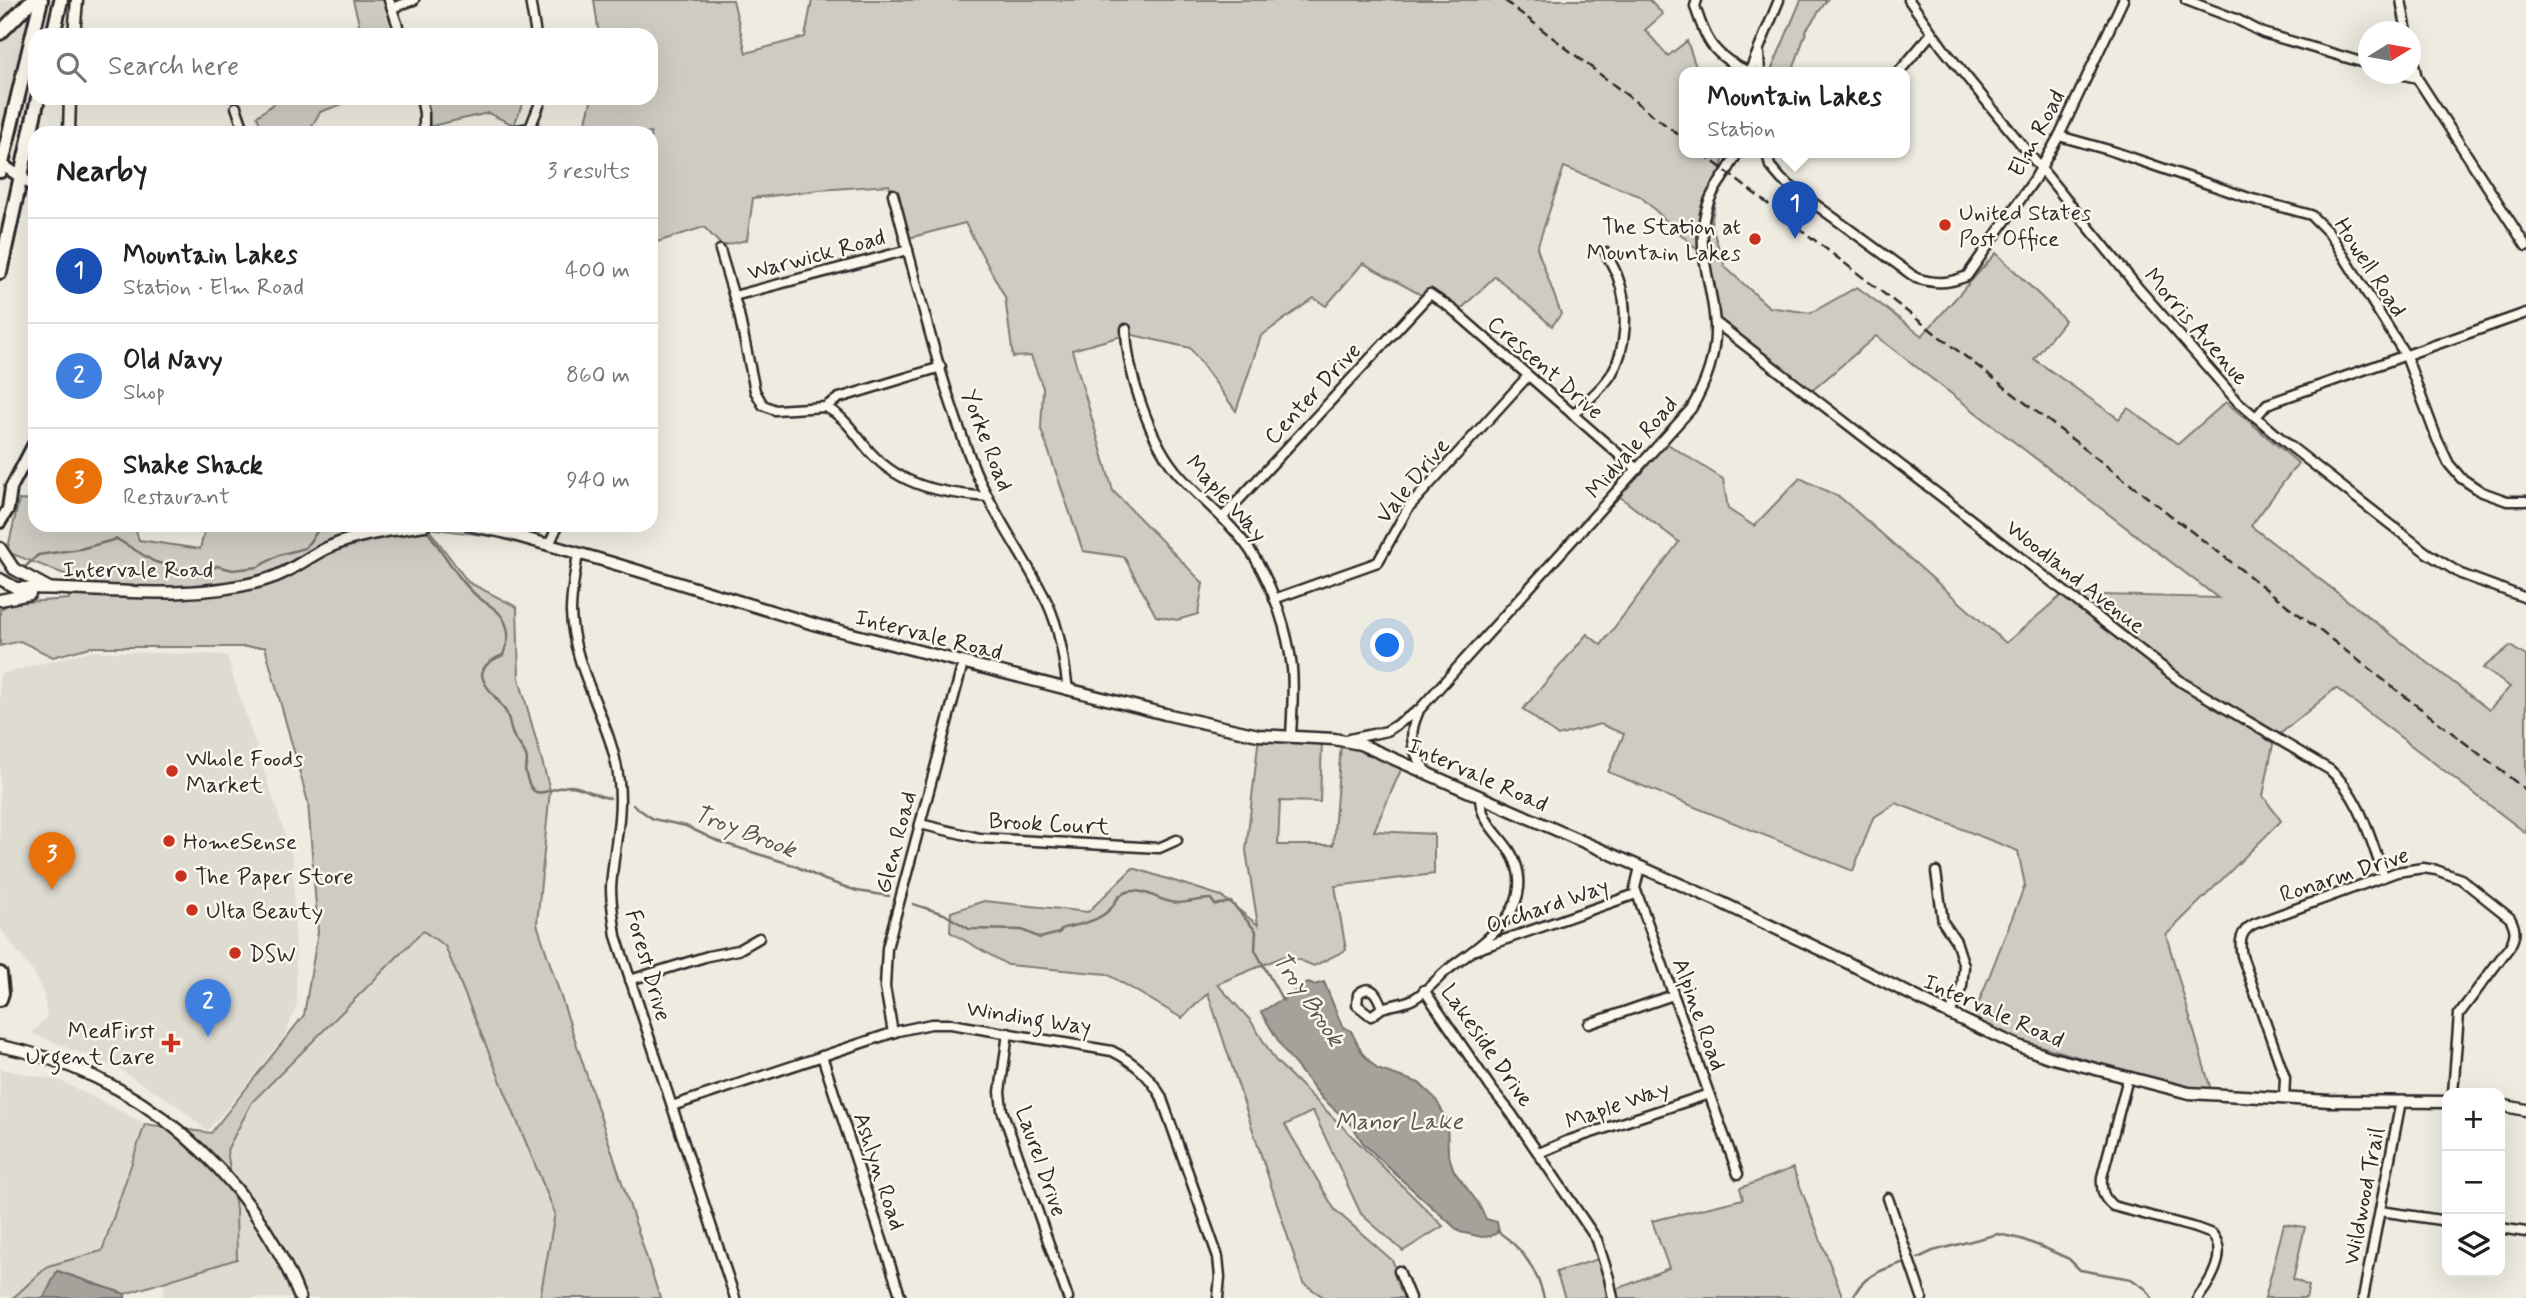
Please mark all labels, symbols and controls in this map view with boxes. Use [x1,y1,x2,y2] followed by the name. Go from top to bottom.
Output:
[2358,21,2421,84] north arrow
[28,28,658,105] search box
[52,48,90,86] icon: search
[108,50,239,84] text: Search here
[1679,67,1910,158] popup
[1707,81,1882,115] text: Mountain Lakes
[2002,85,2073,183] street label: Elm Road
[1707,115,1775,145] text: Station
[56,152,147,191] text: Nearby
[547,157,630,187] text: 3 results
[1772,181,1818,239] pin: 1
[1959,199,2091,255] place label: United States Post Office
[1587,213,1741,269] place label: The Station at Mountain Lakes
[2326,213,2413,324] street label: Howell Road
[1937,217,1953,233] marker: United States Post Office
[744,223,889,289] street label: Warwick Road
[1747,231,1763,247] marker: The Station at Mountain Lakes
[123,239,298,273] text: Mountain Lakes
[74,256,84,286] text: 1
[565,256,630,286] text: 400 m
[2136,262,2255,392] street label: Morris Avenue
[123,273,304,303] text: Station · Elm Road
[1480,310,1609,427] street label: Crescent Drive
[1258,337,1369,452] street label: Center Drive
[123,344,223,378] text: Old Navy
[73,361,85,391] text: 2
[566,361,630,391] text: 860 m
[123,378,165,408] text: Shop
[953,386,1019,496] street label: Yorke Road
[1580,391,1685,506] street label: Midvale Road
[1370,432,1457,530] street label: Vale Drive
[123,449,263,483] text: Shake Shack
[1178,449,1273,550] street label: Maple Way
[74,466,84,496] text: 3
[566,466,630,496] text: 940 m
[123,483,230,513] text: Restaurant
[1999,514,2151,642] street label: Woodland Avenue
[63,556,213,586] street label: Intervale Road
[852,603,1005,669] street label: Intervale Road
[1370,628,1404,662] your location
[1402,732,1552,820] street label: Intervale Road
[186,745,303,801] place label: Whole Foods Market
[164,763,180,779] marker: Whole Foods Market
[869,788,925,897] street label: Glen Road
[689,799,802,867] water label: Troy Brook
[988,807,1111,843] street label: Brook Court
[183,828,297,858] place label: HomeSense
[29,832,75,890] pin: 3
[161,833,177,849] marker: HomeSense
[2276,841,2413,911] street label: Ronarm Drive
[195,863,354,893] place label: The Paper Store
[173,868,189,884] marker: The Paper Store
[1482,872,1613,942] street label: Orchard Way
[206,897,323,927] place label: Ulta Beauty
[184,902,200,918] marker: Ulta Beauty
[617,906,677,1025] street label: Forest Drive
[249,940,296,970] place label: DSW
[227,945,243,961] marker: DSW
[1265,947,1352,1054] water label: Troy Brook
[1664,954,1732,1075] street label: Alpine Road
[1918,968,2068,1056] street label: Intervale Road
[185,979,231,1037] pin: 2
[1433,979,1540,1114] street label: Lakeside Drive
[964,994,1093,1046] street label: Winding Way
[26,1017,155,1075] place label: MedFirst Urgent Care
[161,1033,181,1053] marker: MedFirst Urgent Care
[1562,1074,1674,1138] street label: Maple Way
[2442,1088,2505,1277] map controls
[2442,1088,2505,1151] button: +
[1007,1102,1073,1221] street label: Laurel Drive
[1335,1107,1464,1138] water label: Manor Lake
[845,1109,911,1234] street label: Ashlyn Road
[2337,1125,2393,1268] street label: Wildwood Trail
[2442,1151,2505,1214] button: −
[2442,1214,2505,1277] button: layers

